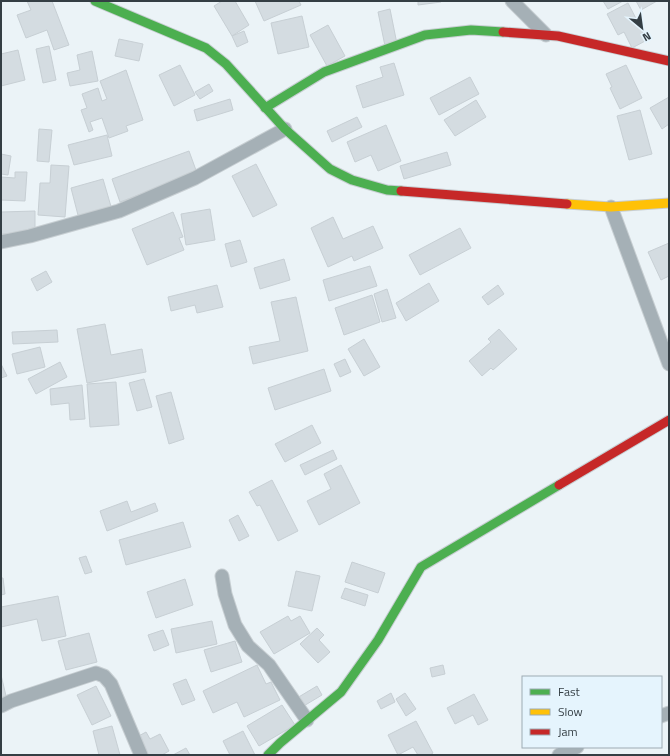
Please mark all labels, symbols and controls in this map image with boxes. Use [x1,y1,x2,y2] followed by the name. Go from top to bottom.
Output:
[622,8,662,48] north arrow
[640,28,654,46] text: N
[522,676,662,748] legend
[558,682,581,701] text: Fast
[558,702,583,721] text: Slow
[558,722,578,741] text: Jam

